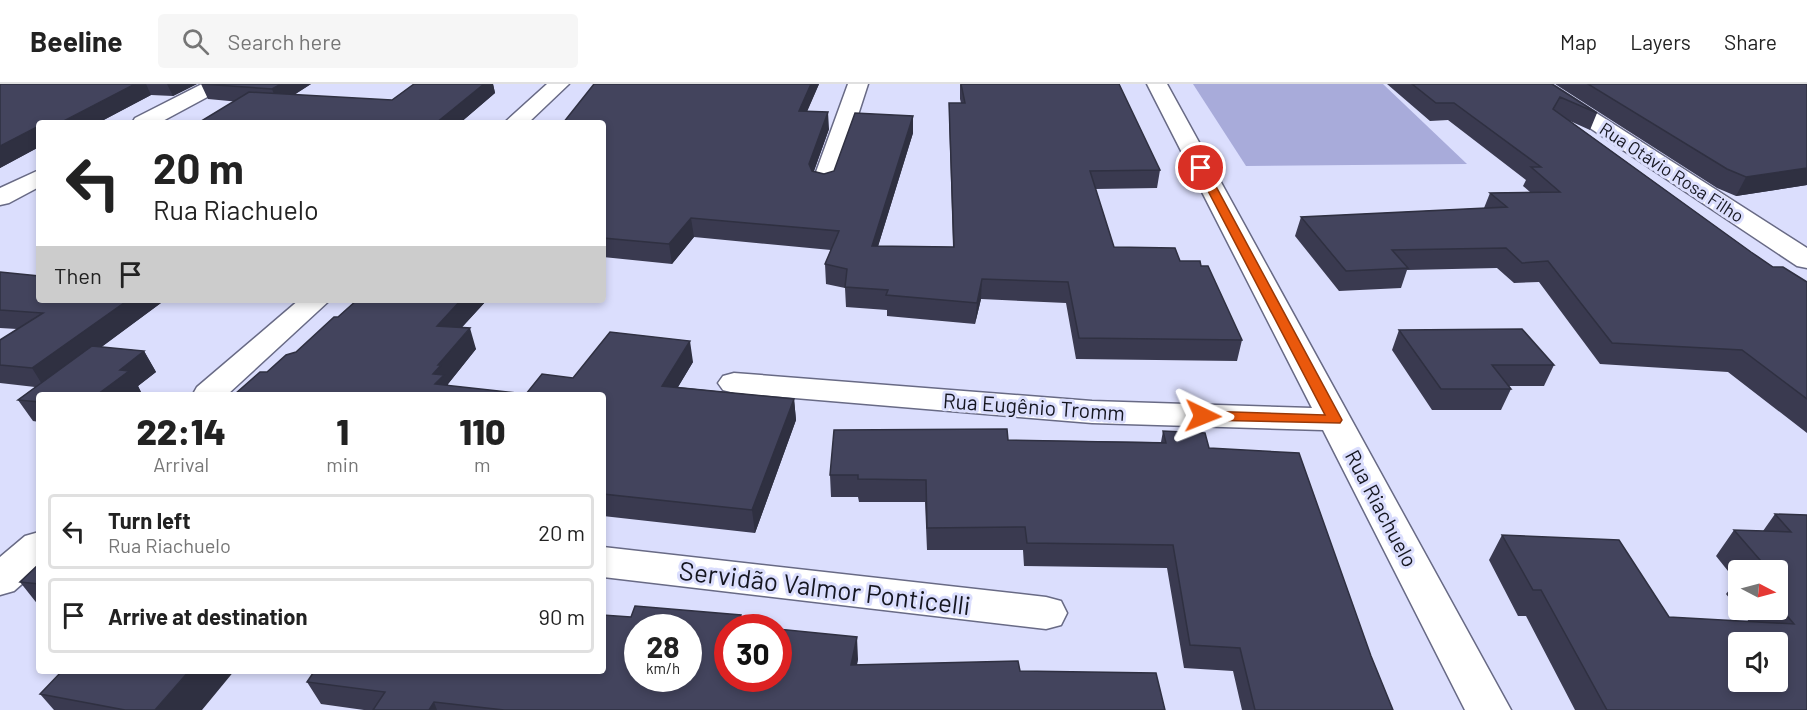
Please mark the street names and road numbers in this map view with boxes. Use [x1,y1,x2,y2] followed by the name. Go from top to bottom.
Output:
[1596,117,1748,227] street label: Rua Otávio Rosa Filho
[942,387,1126,425] street label: Rua Eugênio Tromm
[1341,445,1423,571] street label: Rua Riachuelo
[677,554,973,620] street label: Servidão Valmor Ponticelli

